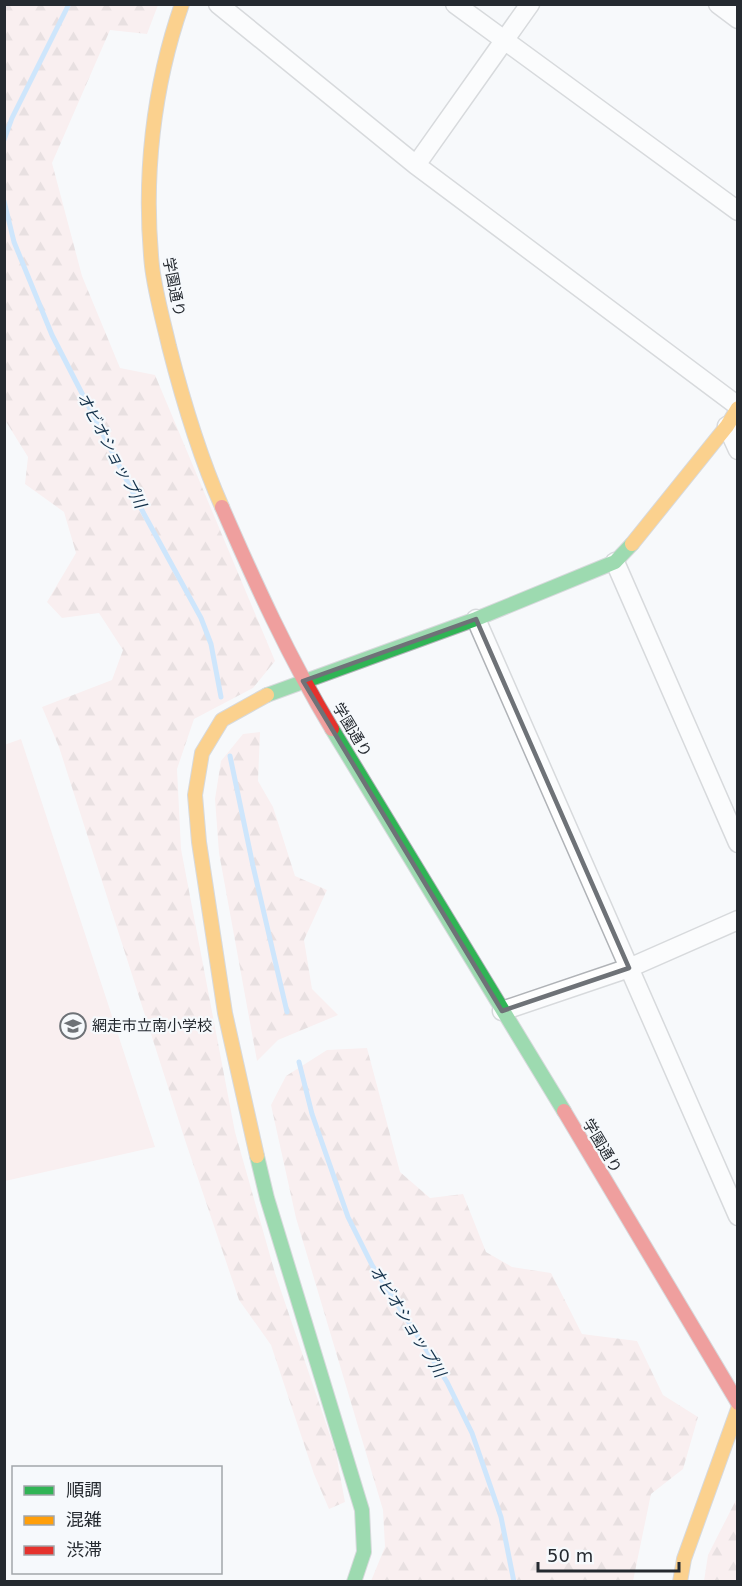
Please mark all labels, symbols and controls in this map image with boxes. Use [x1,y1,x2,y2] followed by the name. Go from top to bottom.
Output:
[159,256,189,318] street label: 学園通り
[73,389,151,513] water label: オビオショップ川
[329,700,375,760] street label: 学園通り
[58,1011,88,1041] school or university icon: 網走市立南小学校
[92,1017,212,1035] place label: 網走市立南小学校
[579,1116,625,1176] street label: 学園通り
[366,1262,451,1382] water label: オビオショップ川
[12,1466,222,1574] legend
[66,1479,102,1500] text: 順調
[66,1509,102,1530] text: 混雑
[538,1535,679,1573] scale bar
[66,1539,102,1560] text: 渋滞
[547,1545,593,1566] text: 50 m

